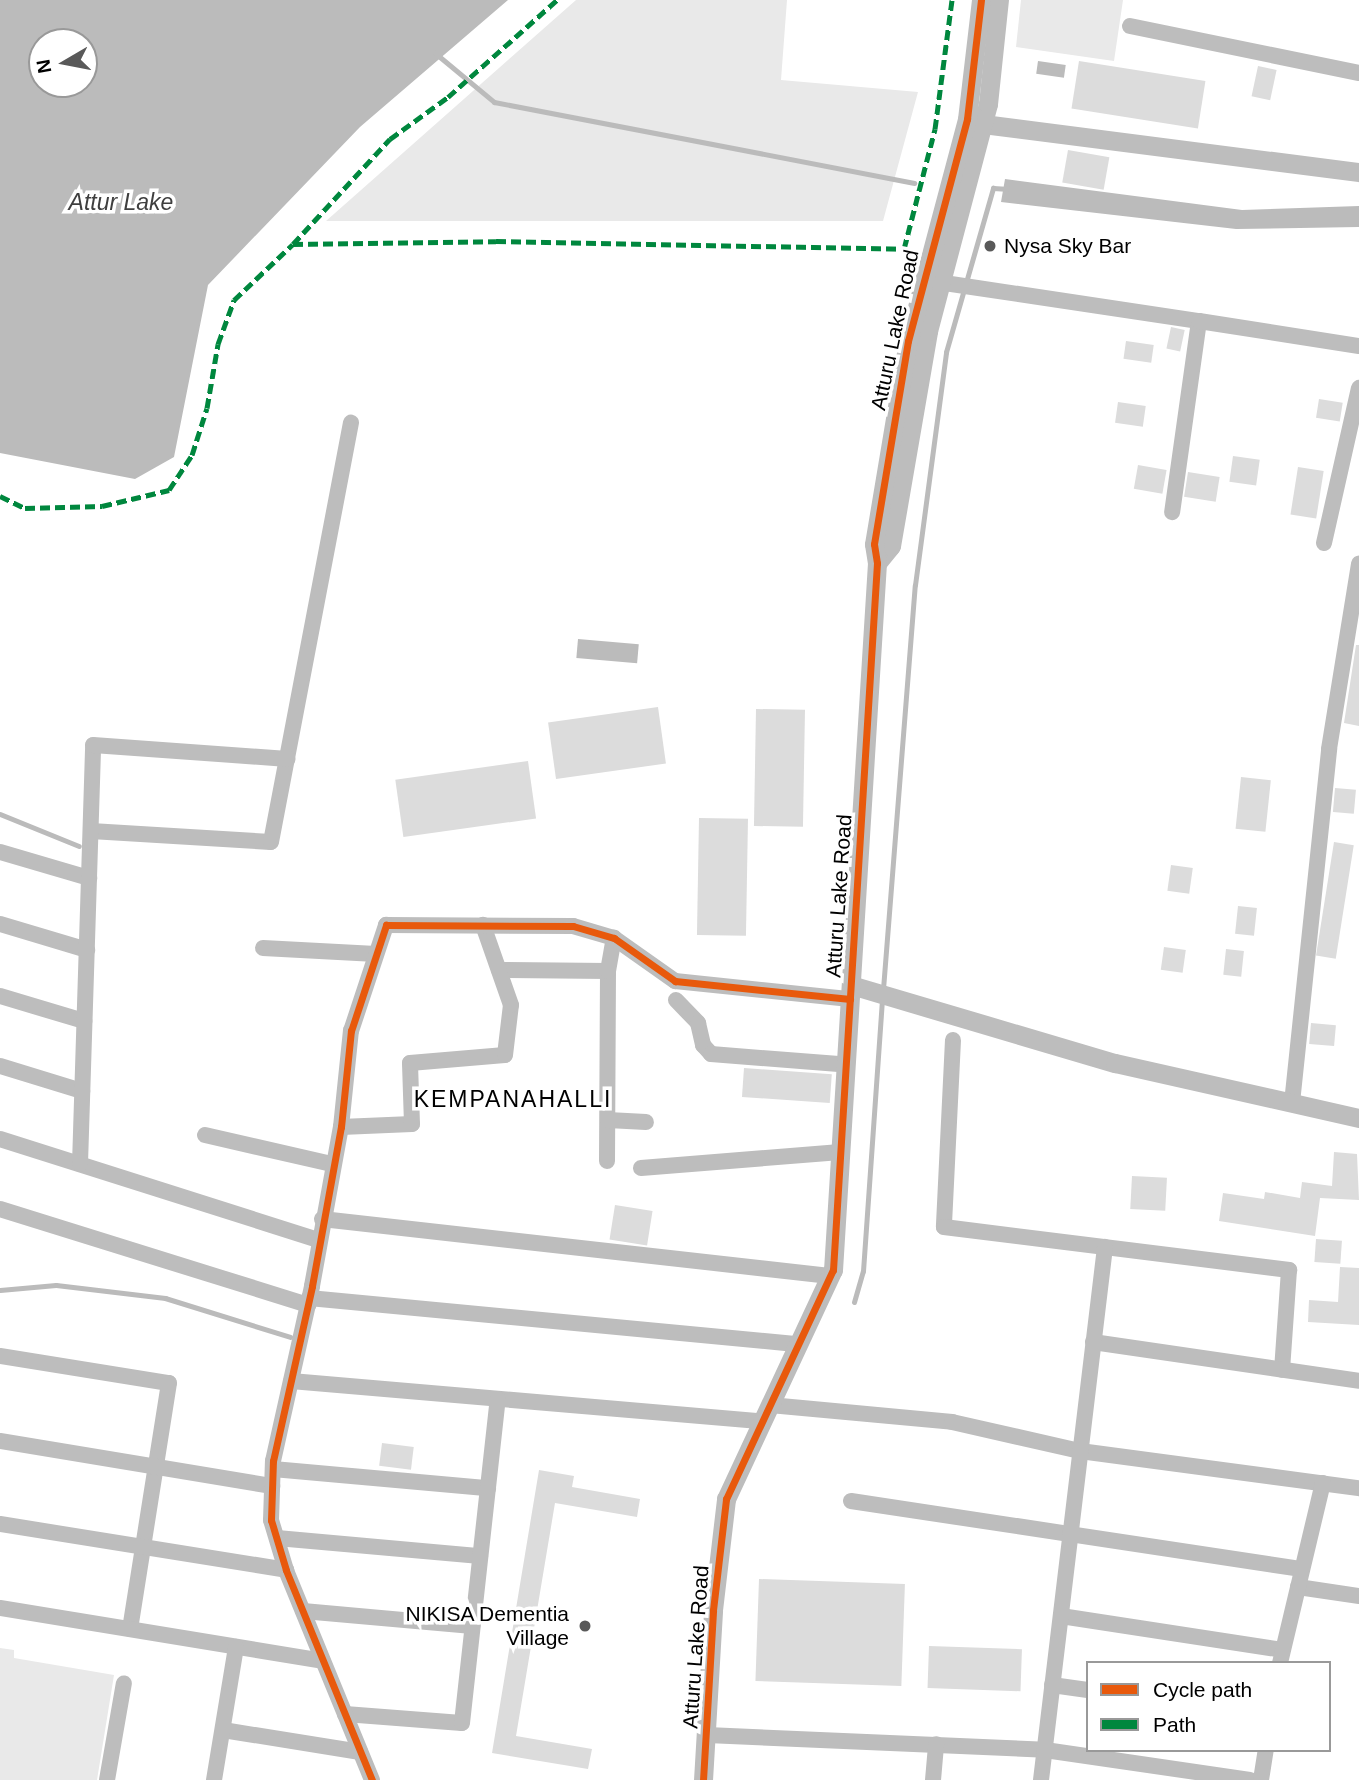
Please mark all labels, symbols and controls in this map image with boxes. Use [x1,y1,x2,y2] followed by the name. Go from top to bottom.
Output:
[28,28,98,98] north arrow
[32,58,55,75] text: N
[69,188,173,216] water label: Attur Lake
[1004,233,1131,259] place label: Nysa Sky Bar
[982,238,998,254] marker: Nysa Sky Bar
[866,247,924,413] street label: Atturu Lake Road
[821,814,857,978] street label: Atturu Lake Road
[415,1085,611,1113] district label: KEMPANAHALLI
[678,1565,714,1729] street label: Atturu Lake Road
[404,1601,569,1651] place label: NIKISA Dementia Village
[575,1616,595,1636] marker: NIKISA Dementia Village
[1086,1661,1331,1752] legend
[1153,1678,1252,1701] text: Cycle path
[1153,1713,1196,1736] text: Path

